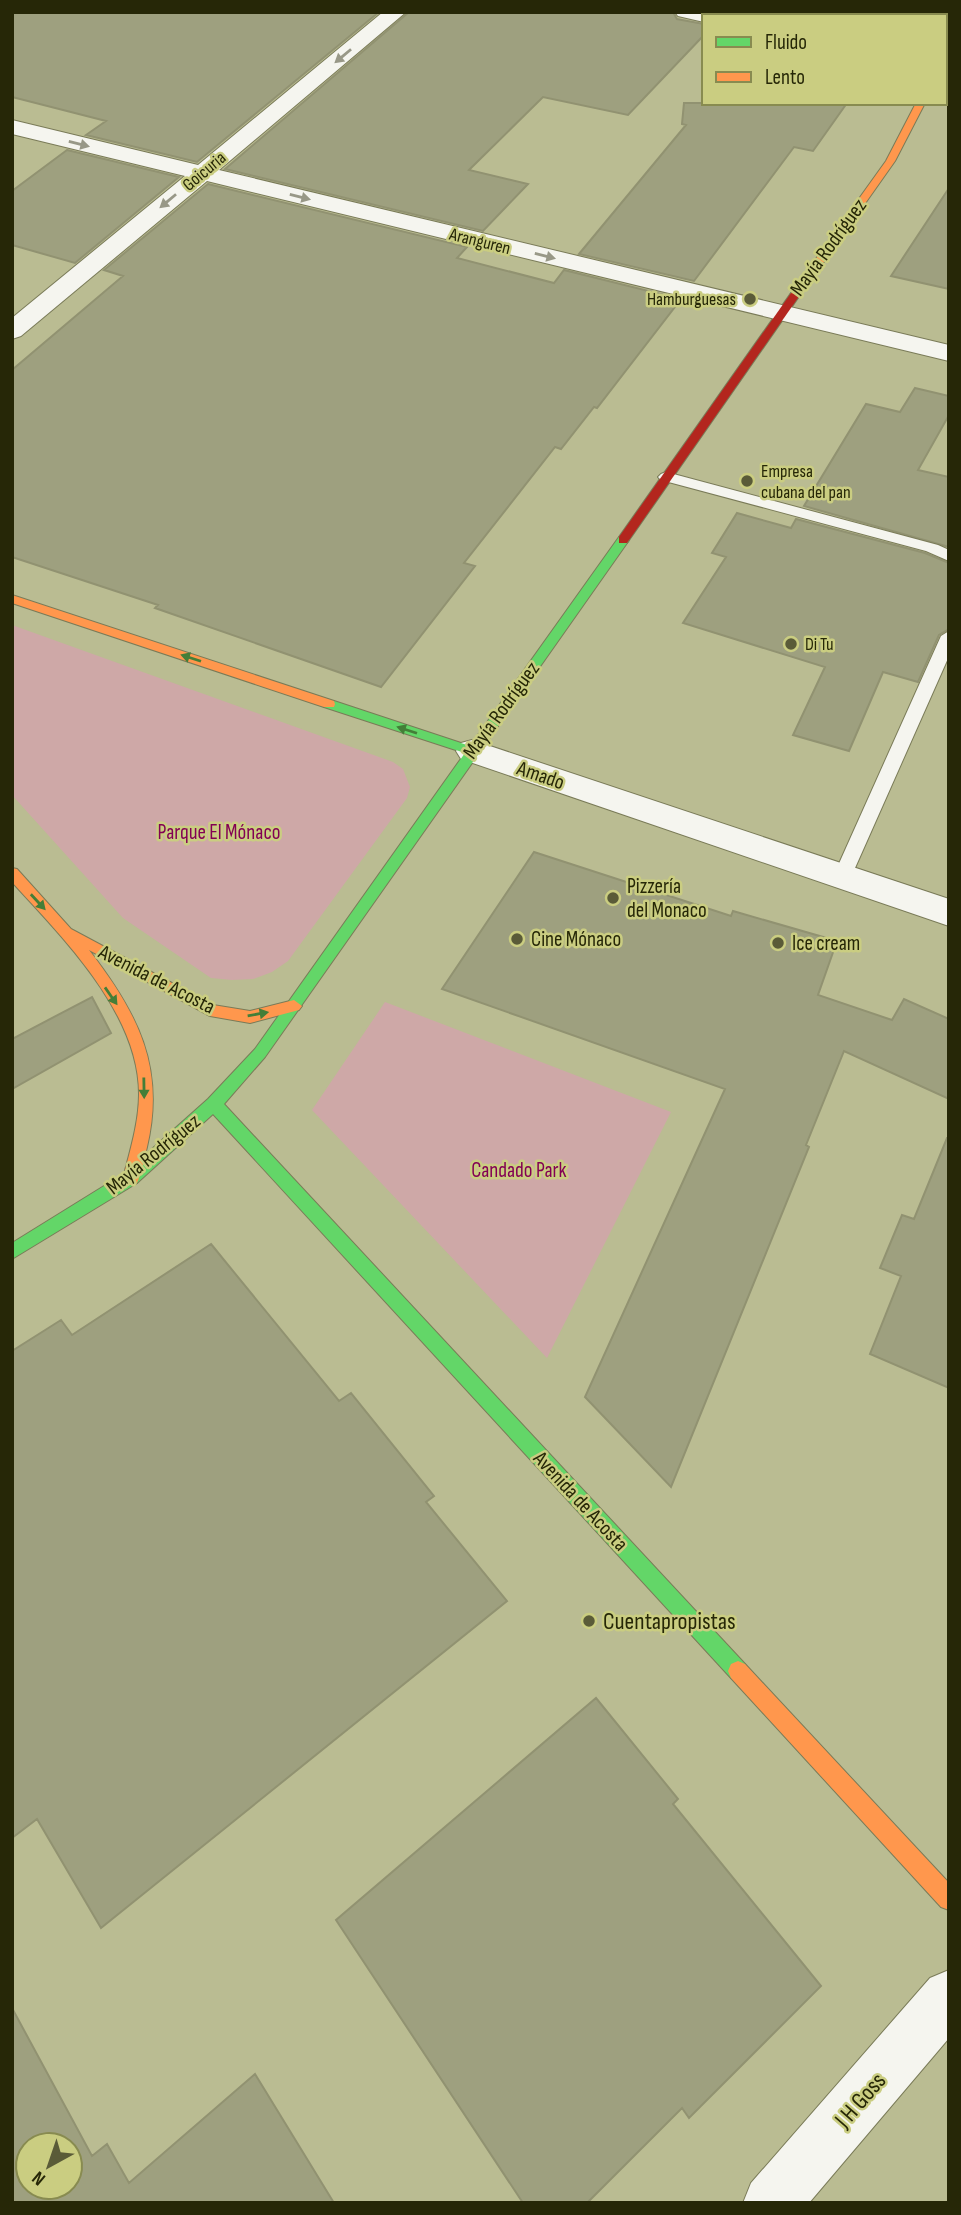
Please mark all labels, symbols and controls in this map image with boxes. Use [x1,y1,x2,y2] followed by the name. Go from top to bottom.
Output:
[702,14,947,105] legend
[765,30,807,55] text: Fluido
[335,48,352,63] one-way arrow
[765,65,805,90] text: Lento
[68,138,90,149] one-way arrow
[178,147,230,196] street label: Goicuria
[289,192,311,203] one-way arrow
[160,193,177,208] one-way arrow
[785,194,872,301] street label: Mayía Rodríguez
[446,224,513,259] street label: Aranguren
[534,251,556,262] one-way arrow
[647,289,736,310] place label: Hamburguesas
[742,291,758,307] marker: Hamburguesas
[761,461,851,503] place label: Empresa cubana del pan
[739,473,755,489] marker: Empresa cubana del pan
[805,634,834,655] place label: Di Tu
[783,636,799,652] marker: Di Tu
[180,653,201,663] one-way arrow
[458,657,545,764] street label: Mayía Rodríguez
[396,724,417,735] one-way arrow
[513,755,568,795] street label: Amado
[158,820,280,845] park label: Parque El Mónaco
[627,874,707,923] place label: Pizzería del Monaco
[605,890,621,906] marker: Pizzería del Monaco
[30,893,46,910] one-way arrow
[531,927,621,952] place label: Cine Mónaco
[509,931,525,947] marker: Cine Mónaco
[792,931,860,956] place label: Ice cream
[770,935,786,951] marker: Ice cream
[94,939,219,1019] street label: Avenida de Acosta
[104,987,118,1005] one-way arrow
[247,1008,269,1019] one-way arrow
[138,1077,150,1099] one-way arrow
[101,1109,206,1200] street label: Mayía Rodríguez
[471,1158,567,1183] park label: Candado Park
[528,1446,633,1556] street label: Avenida de Acosta
[603,1607,736,1636] place label: Cuentapropistas
[581,1613,597,1629] marker: Cuentapropistas
[828,2067,892,2135] street label: J H Goss
[14,2131,84,2201] north arrow
[28,2166,50,2190] text: N

